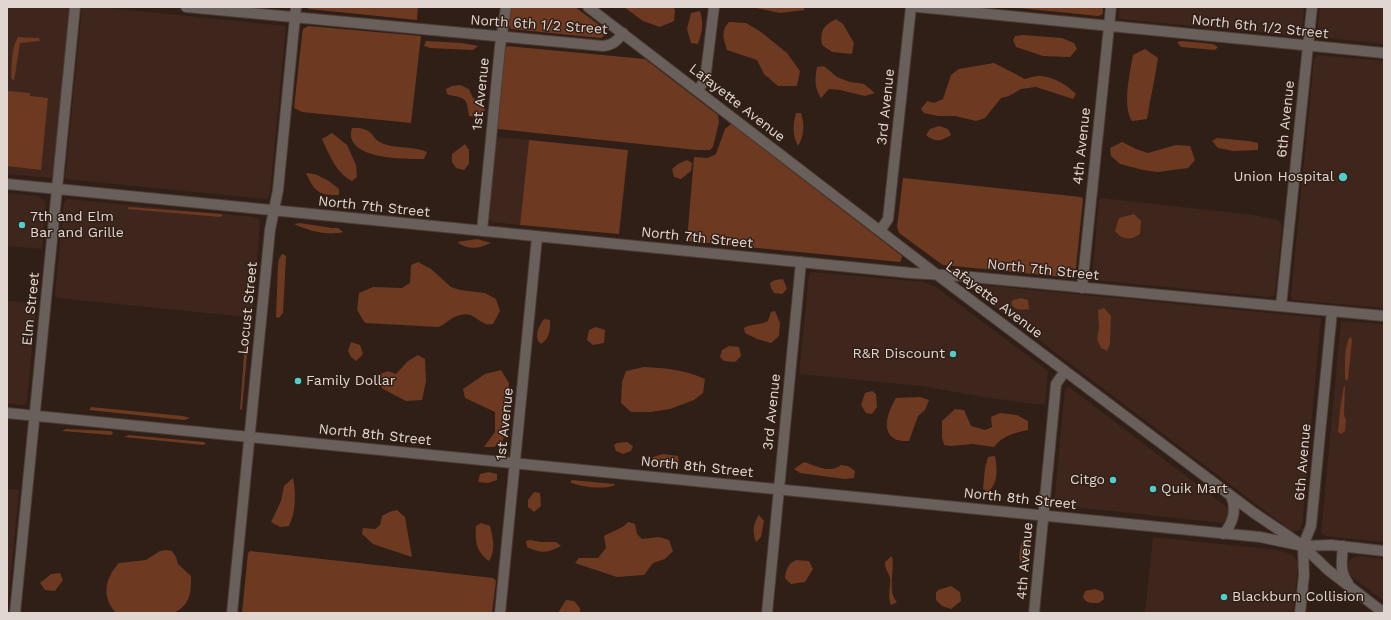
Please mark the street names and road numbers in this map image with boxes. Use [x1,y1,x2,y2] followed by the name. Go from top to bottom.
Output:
[1191,11,1329,43] street label: North 6th 1/2 Street
[470,12,608,38] street label: North 6th 1/2 Street
[469,57,493,131] street label: 1st Avenue
[686,60,788,146] street label: Lafayette Avenue
[874,68,898,146] street label: 3rd Avenue
[1274,80,1298,158] street label: 6th Avenue
[1070,107,1094,185] street label: 4th Avenue
[317,193,431,221] street label: North 7th Street
[640,224,754,252] street label: North 7th Street
[986,256,1100,284] street label: North 7th Street
[942,258,1046,342] street label: Lafayette Avenue
[235,261,261,355] street label: Locust Street
[19,272,43,346] street label: Elm Street
[760,373,784,451] street label: 3rd Avenue
[493,387,517,461] street label: 1st Avenue
[318,421,432,449] street label: North 8th Street
[1291,423,1315,501] street label: 6th Avenue
[640,453,754,481] street label: North 8th Street
[963,485,1077,513] street label: North 8th Street
[1013,522,1037,600] street label: 4th Avenue

